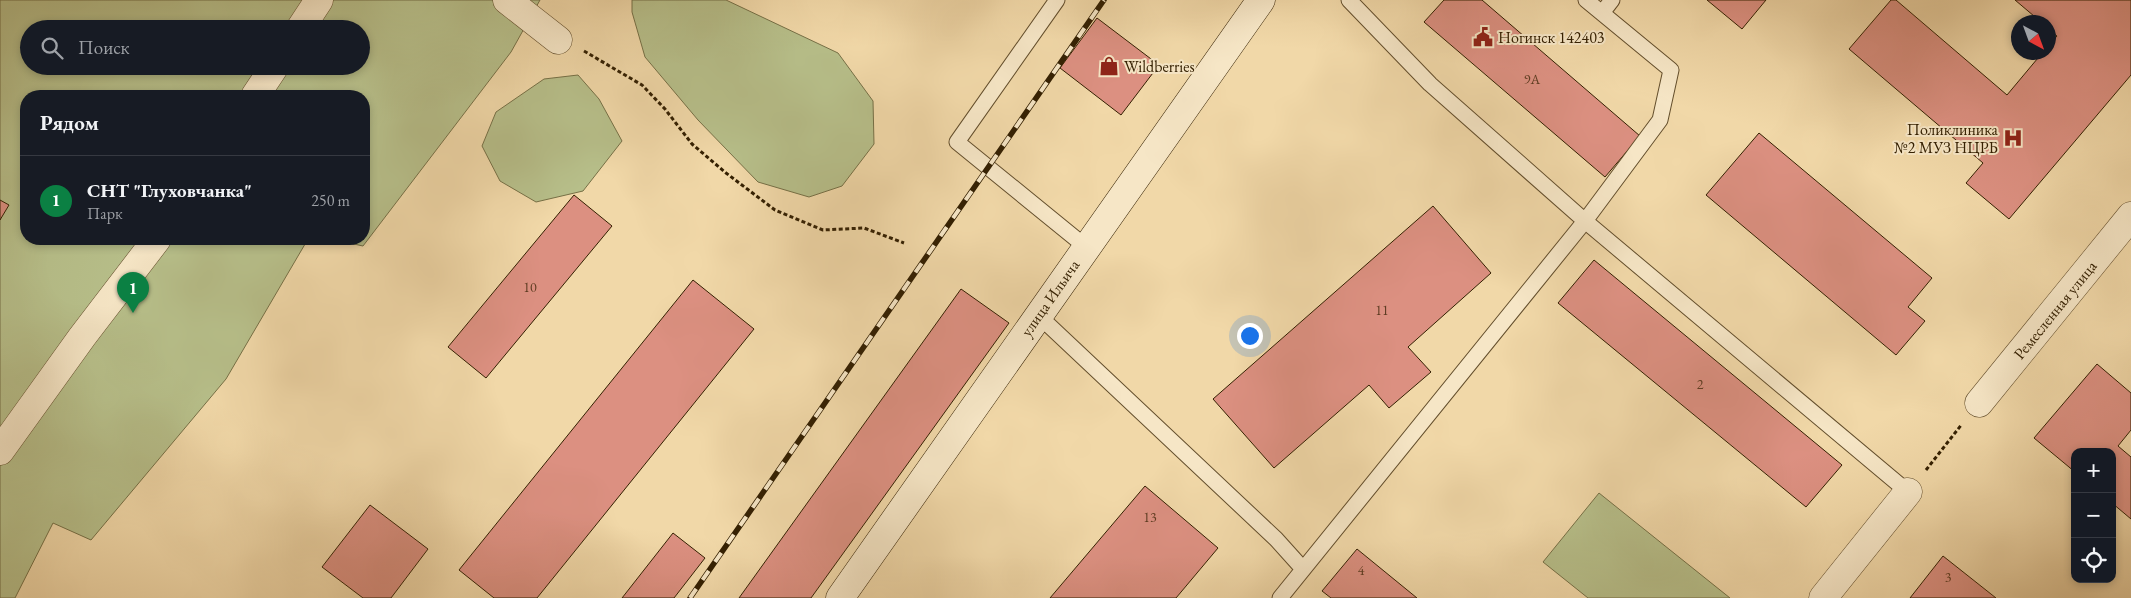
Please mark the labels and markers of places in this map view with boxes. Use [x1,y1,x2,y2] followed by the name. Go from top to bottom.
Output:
[1472,26,1494,48] public building icon: Ногинск 142403
[1498,27,1605,48] place label: Ногинск 142403
[1098,55,1120,77] shop icon: Wildberries
[1124,56,1195,77] place label: Wildberries
[1894,119,1999,158] place label: Поликлиника №2 МУЗ НЦРБ
[2002,127,2024,149] hospital icon: Поликлиника №2 МУЗ НЦРБ
[117,272,149,313] pin: 1

